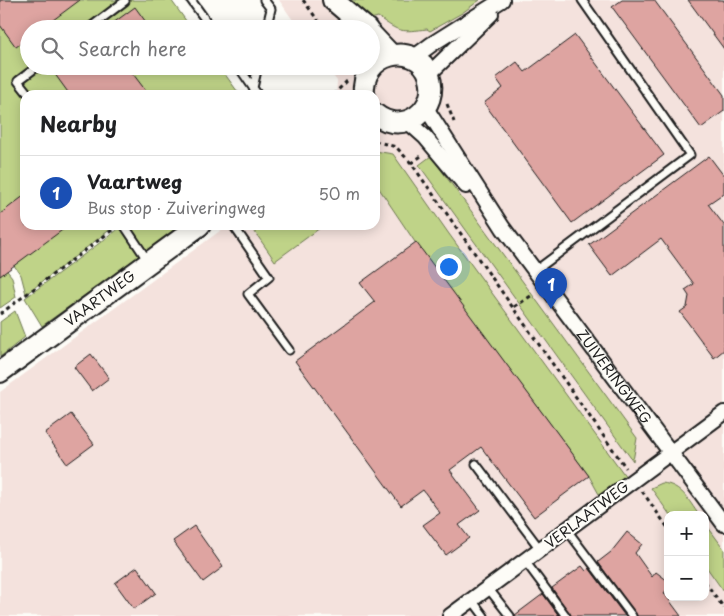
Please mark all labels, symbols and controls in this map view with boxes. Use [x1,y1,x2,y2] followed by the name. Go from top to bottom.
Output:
[20,20,380,75] search box
[38,34,66,62] icon: search
[78,34,187,62] text: Search here
[40,107,117,139] text: Nearby
[87,167,182,195] text: Vaartweg
[52,181,60,205] text: 1
[319,181,360,205] text: 50 m
[87,195,266,219] text: Bus stop · Zuiveringweg
[436,254,462,280] your location
[60,265,139,331] street label: VAARTWEG
[535,268,567,309] pin: 1
[572,324,657,428] street label: ZUIVERINGWEG
[540,476,633,553] street label: VERLAATWEG
[664,511,709,601] map controls
[664,511,709,556] button: +
[664,556,709,601] button: −

